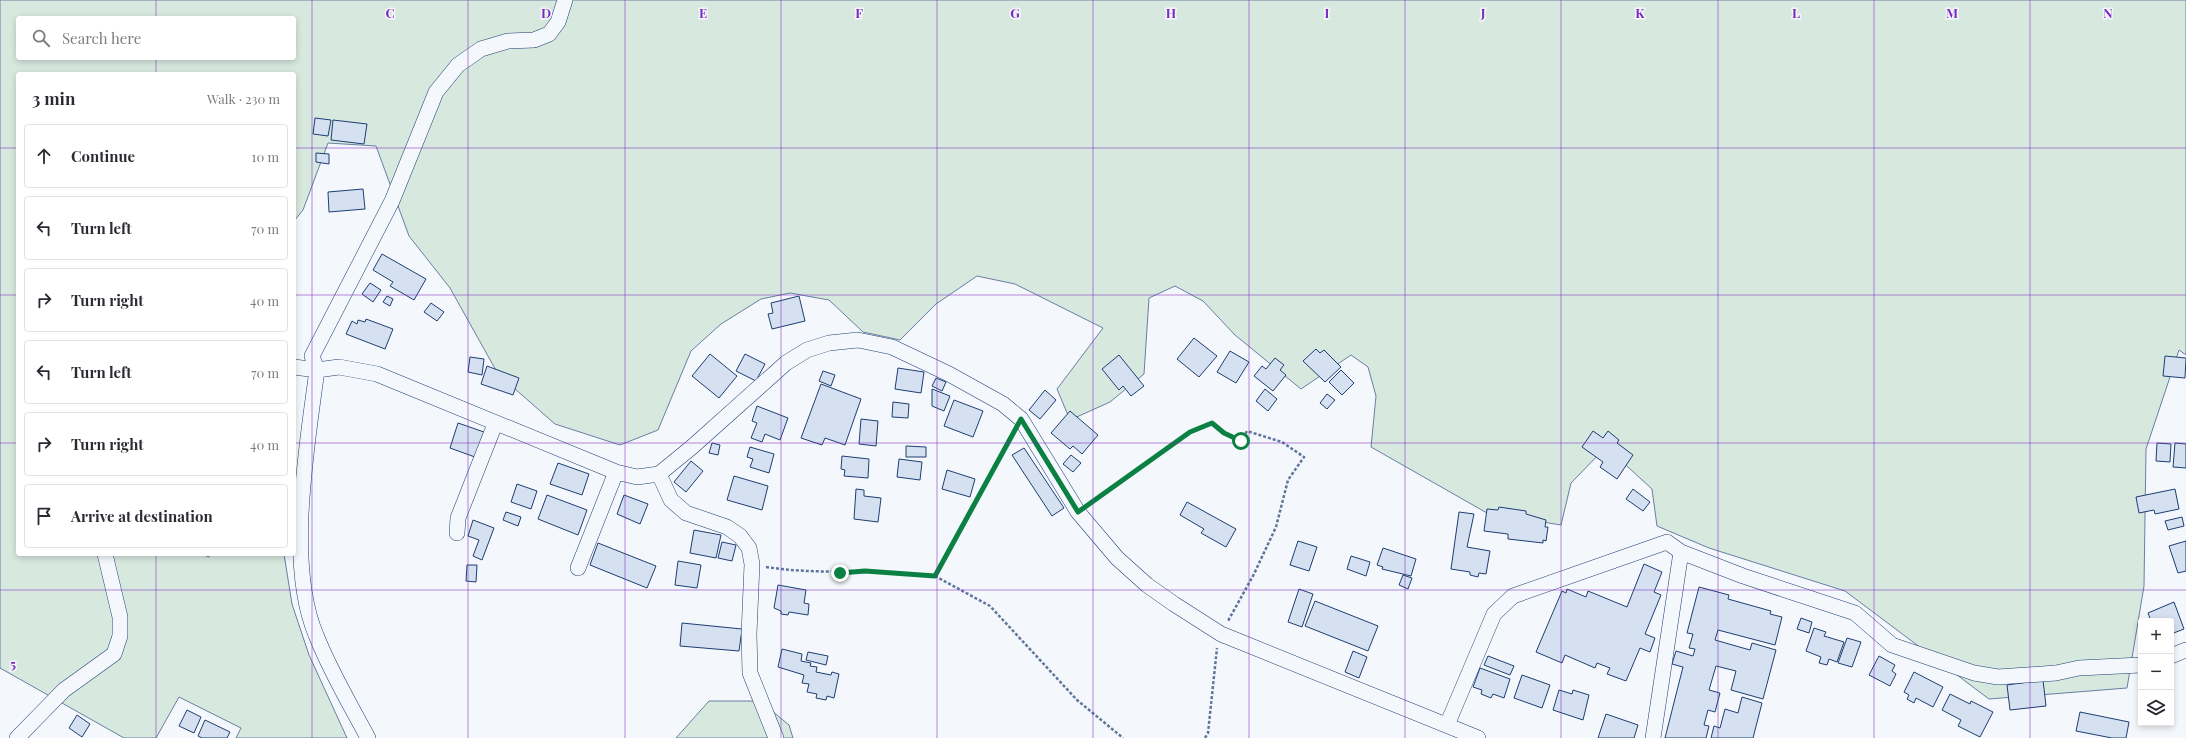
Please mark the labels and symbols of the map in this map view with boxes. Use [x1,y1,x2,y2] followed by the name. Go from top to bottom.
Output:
[385,4,395,21] text: C
[541,4,551,21] text: D
[699,4,707,21] text: E
[855,4,863,21] text: F
[1010,4,1020,21] text: G
[1166,4,1176,21] text: H
[1325,4,1330,21] text: I
[1480,4,1486,21] text: J
[1635,4,1645,21] text: K
[1792,4,1800,21] text: L
[1946,4,1958,21] text: M
[2103,4,2113,21] text: N
[1232,432,1250,450] route start
[831,564,849,582] route end
[10,655,16,672] text: 5

